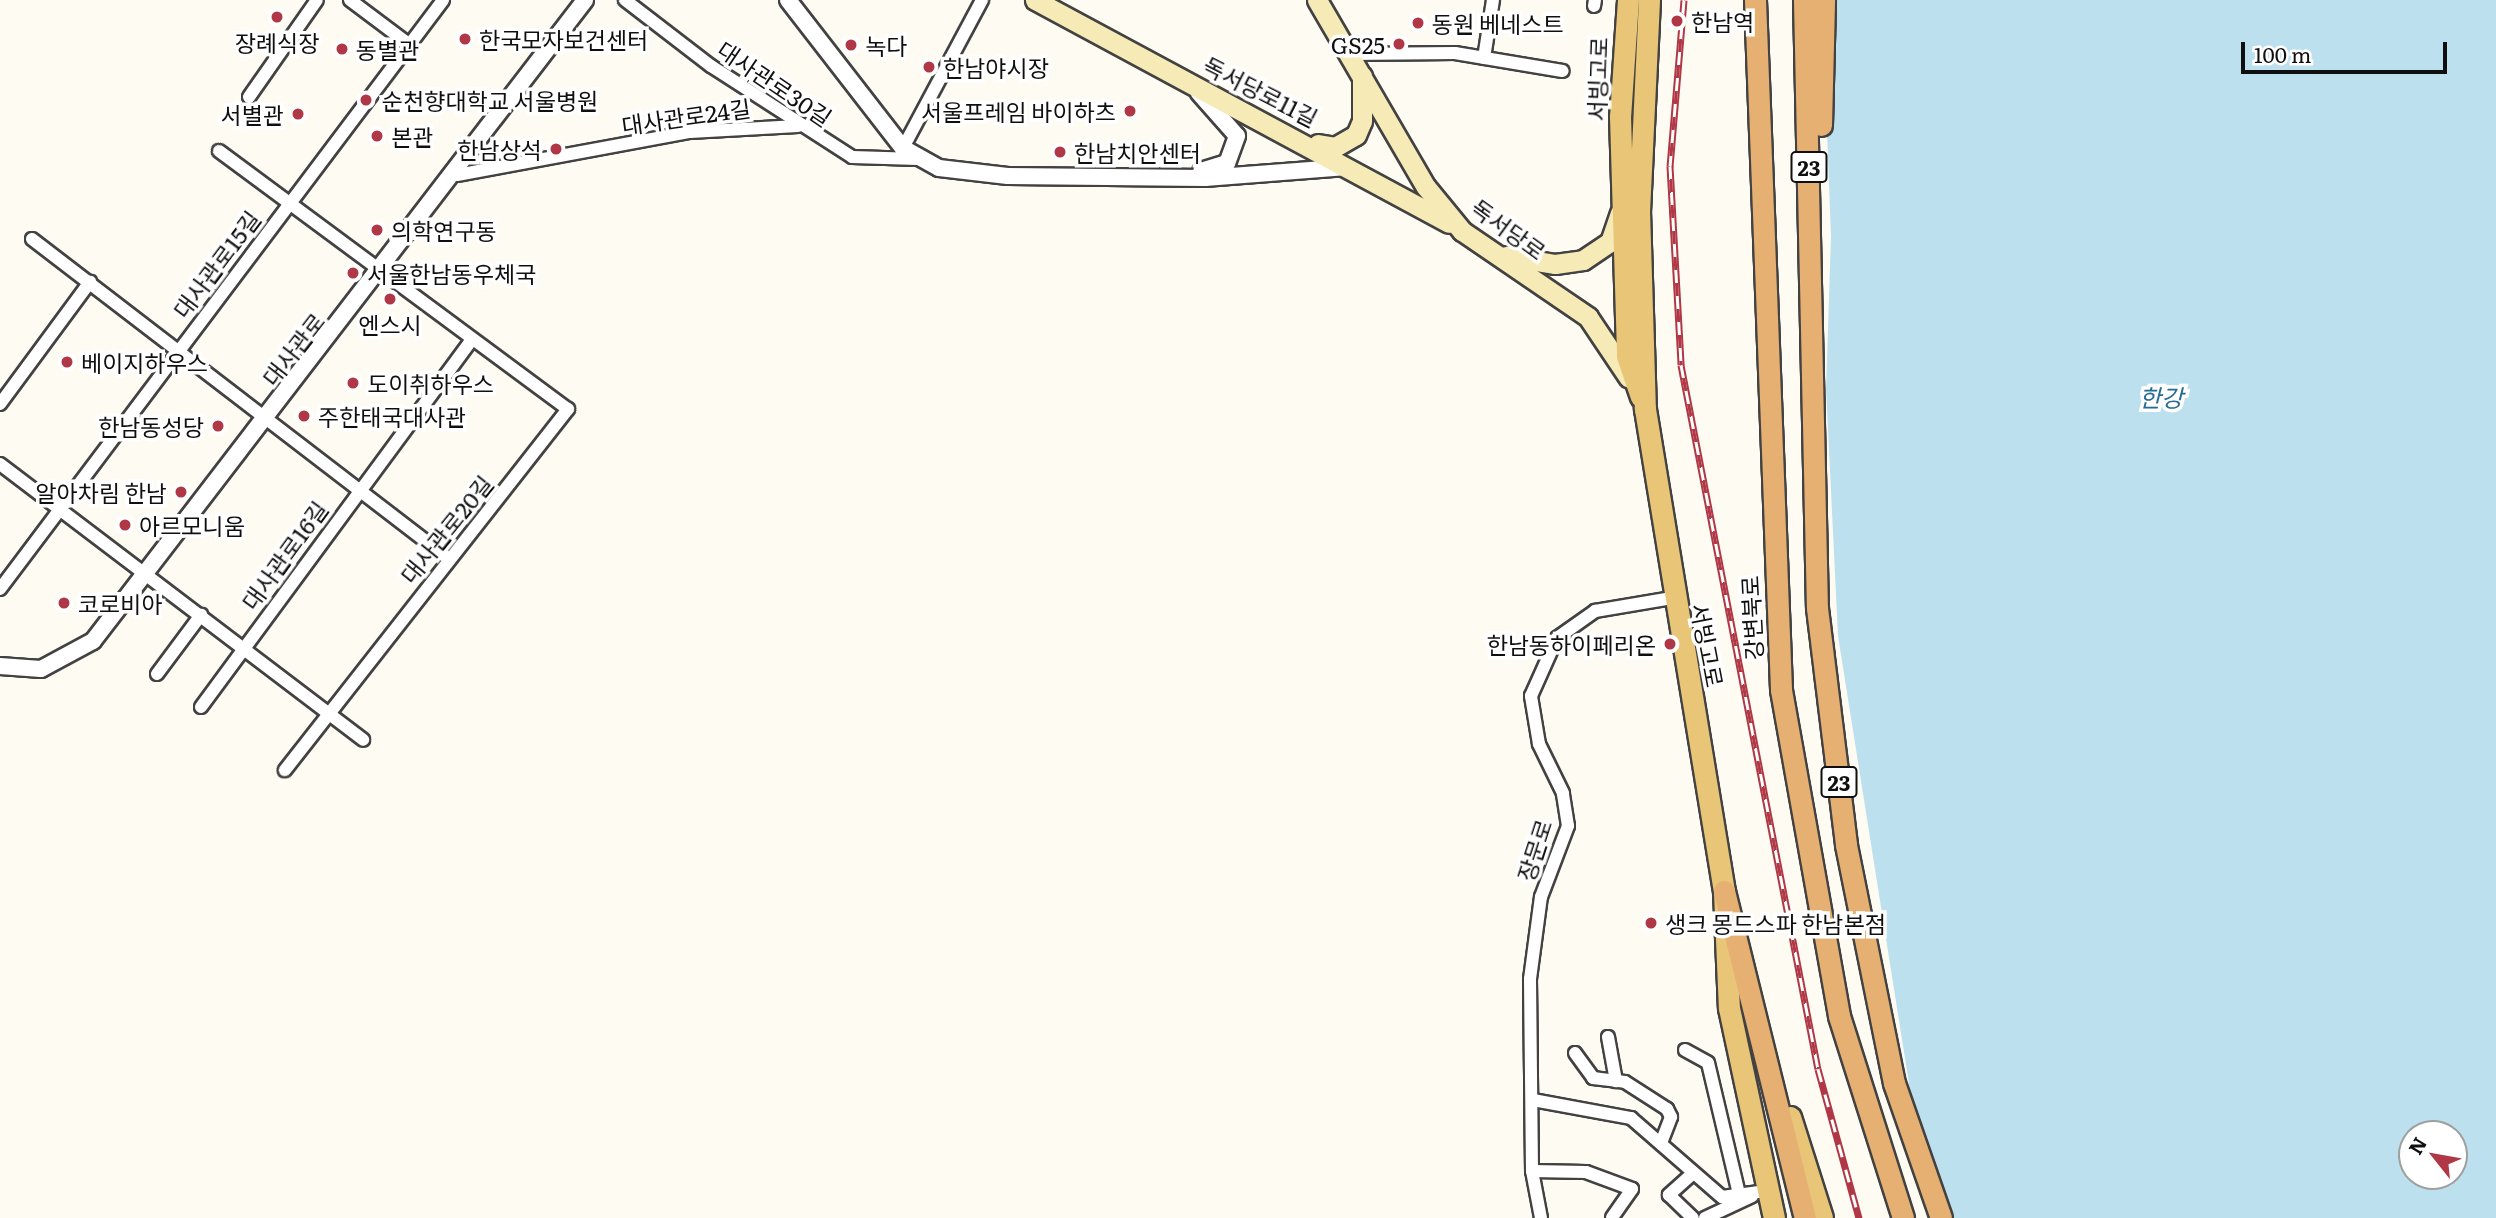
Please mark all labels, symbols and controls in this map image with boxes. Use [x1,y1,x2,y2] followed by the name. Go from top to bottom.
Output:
[1691,7,1754,35] place label: 한남역
[269,9,285,25] marker: 장례식장
[1432,9,1564,37] place label: 동원 베네스트
[1669,13,1685,29] marker: 한남역
[1410,15,1426,31] marker: 동원 베네스트
[479,25,648,53] place label: 한국모자보건센터
[235,28,319,56] place label: 장례식장
[2244,28,2450,72] scale bar
[1331,30,1385,58] place label: GS25
[457,31,473,47] marker: 한국모자보건센터
[865,31,907,59] place label: 녹다
[356,35,419,63] place label: 동별관
[713,35,837,131] street label: 대사관로30길
[1391,36,1407,52] marker: GS25
[1582,36,1612,122] street label: 서빙고로
[843,37,859,53] marker: 녹다
[2254,38,2311,69] text: 100 m
[334,41,350,57] marker: 동별관
[1199,50,1323,132] street label: 독서당로11길
[943,53,1049,81] place label: 한남야시장
[921,59,937,75] marker: 한남야시장
[382,86,598,114] place label: 순천향대학교 서울병원
[356,90,376,110] marker: 순천향대학교 서울병원
[620,93,752,139] street label: 대사관로24길
[921,97,1116,125] place label: 서울프레임 바이하츠
[221,100,284,128] place label: 서별관
[1122,103,1138,119] marker: 서울프레임 바이하츠
[290,106,306,122] marker: 서별관
[391,122,433,150] place label: 본관
[369,128,385,144] marker: 본관
[457,135,542,163] place label: 한남상석
[1074,138,1201,166] place label: 한남치안센터
[548,141,564,157] marker: 한남상석
[1052,144,1068,160] marker: 한남치안센터
[1790,150,1828,184] road number: 23
[1467,193,1551,265] street label: 독서당로
[167,205,265,323] street label: 대사관로15길
[391,216,497,244] place label: 의학연구동
[369,222,385,238] marker: 의학연구동
[367,259,536,287] place label: 서울한남동우체국
[345,265,361,281] marker: 서울한남동우체국
[382,291,398,307] marker: 엔스시
[256,307,330,391] street label: 대사관로
[358,310,422,338] place label: 엔스시
[81,348,208,376] place label: 베이지하우스
[59,354,75,370] marker: 베이지하우스
[367,369,494,397] place label: 도이취하우스
[345,375,361,391] marker: 도이취하우스
[2139,383,2183,411] water label: 한강
[318,402,466,430] place label: 주한태국대사관
[296,408,312,424] marker: 주한태국대사관
[98,412,204,440] place label: 한남동성당
[210,418,226,434] marker: 한남동성당
[394,470,498,588] street label: 대사관로20길
[35,478,167,506] place label: 알아차림 한남
[173,484,189,500] marker: 알아차림 한남
[235,495,333,615] street label: 대사관로16길
[139,511,245,539] place label: 아르모니움
[117,517,133,533] marker: 아르모니움
[1735,575,1767,661] street label: 강변북로
[78,589,163,617] place label: 코로비아
[56,595,72,611] marker: 코로비아
[1686,601,1730,689] street label: 서빙고로
[1487,630,1656,658] place label: 한남동하이페리온
[1662,636,1678,652] marker: 한남동하이페리온
[1820,764,1858,800] road number: 23
[1511,816,1557,884] street label: 장문로
[1665,909,1886,937] place label: 생크 몽드스파 한남본점
[1643,915,1659,931] marker: 생크 몽드스파 한남본점
[2398,1120,2468,1190] north arrow
[2401,1131,2433,1159] text: N

